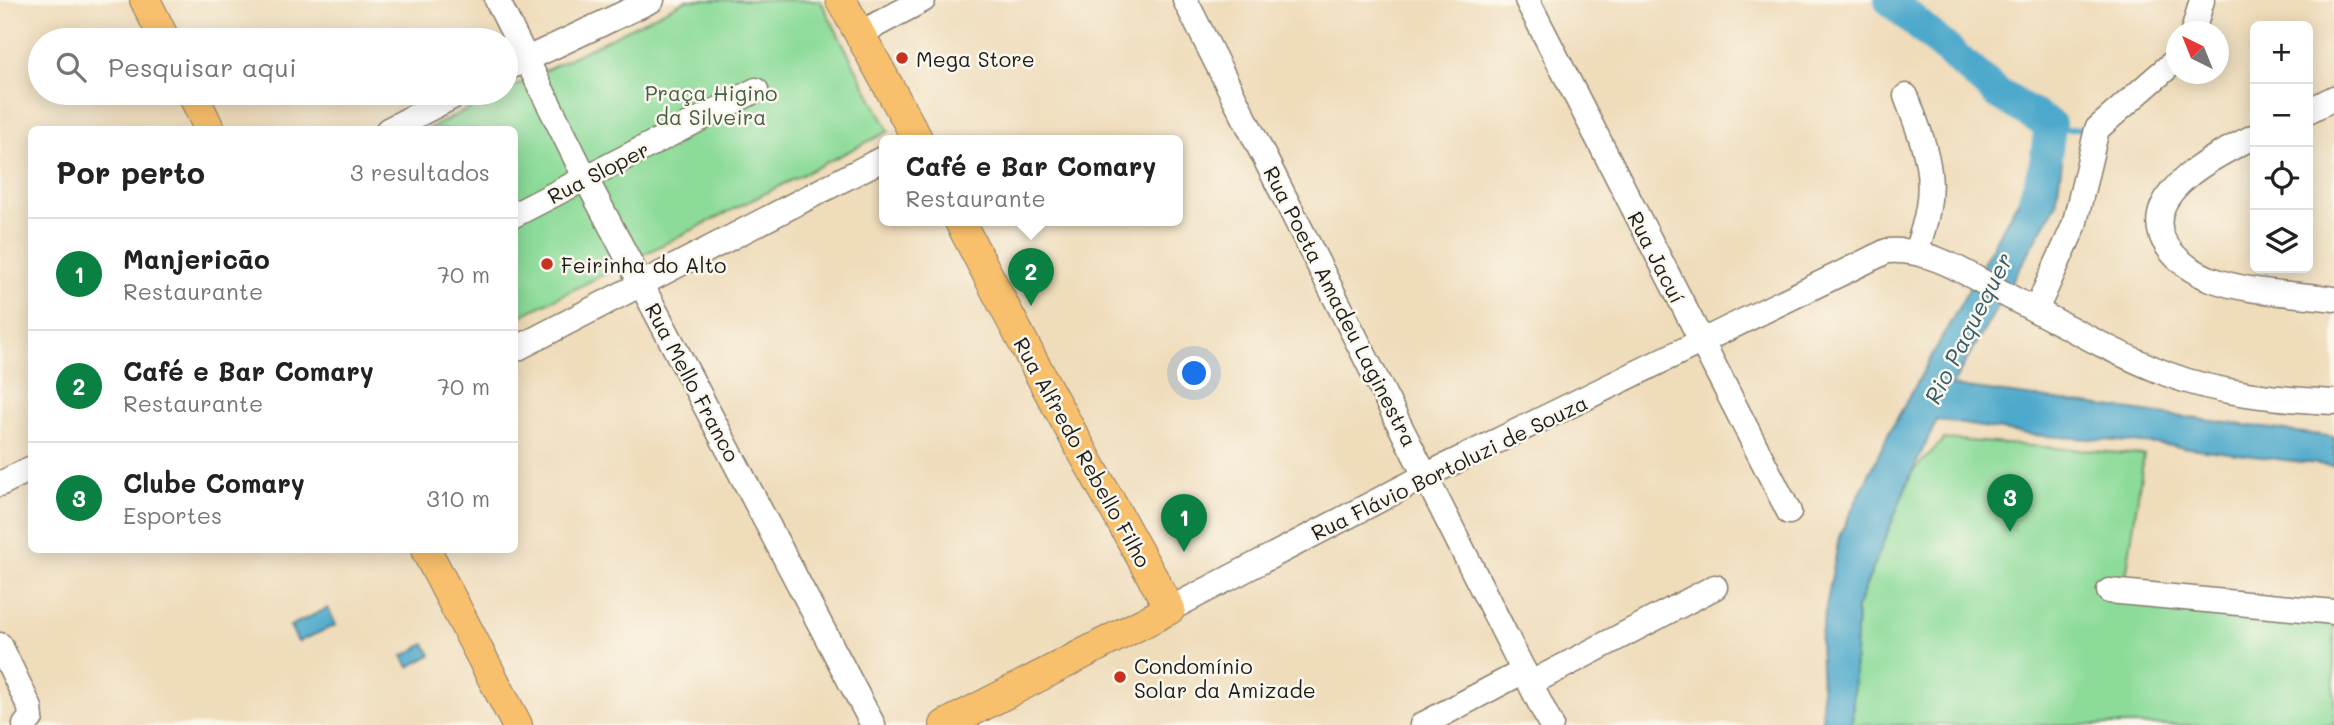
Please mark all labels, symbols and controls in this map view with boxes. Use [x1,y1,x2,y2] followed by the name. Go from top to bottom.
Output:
[2166,21,2229,84] north arrow
[2250,21,2313,273] map controls
[2250,21,2313,84] button: +
[28,28,518,105] search box
[916,45,1035,72] place label: Mega Store
[52,48,90,86] icon: search
[108,50,297,84] text: Pesquisar aqui
[894,50,910,66] marker: Mega Store
[645,79,777,130] park label: Praça Higino da Silveira
[2250,84,2313,147] button: −
[543,135,653,209] street label: Rua Sloper
[879,135,1183,226] popup
[2250,147,2313,210] button: locate
[906,149,1156,183] text: Café e Bar Comary
[56,152,205,192] text: Por perto
[350,157,490,187] text: 3 resultados
[1258,161,1424,451] street label: Rua Poeta Amadeu Laginestra
[906,183,1046,213] text: Restaurante
[1622,206,1692,308] street label: Rua Jacuí
[2250,210,2313,273] button: layers
[123,242,270,276] text: Manjericão
[1917,247,2019,409] water label: Rio Paquequer
[1008,248,1054,306] pin: 2
[561,251,726,278] place label: Feirinha do Alto
[539,256,555,272] marker: Feirinha do Alto
[74,259,84,289] text: 1
[437,259,490,289] text: 70 m
[123,276,263,306] text: Restaurante
[640,298,746,466] street label: Rua Mello Franco
[1008,332,1158,572] street label: Rua Alfredo Rebello Filho
[123,354,374,388] text: Café e Bar Comary
[1177,356,1211,390] your location
[73,371,85,401] text: 2
[437,371,490,401] text: 70 m
[123,388,263,418] text: Restaurante
[1306,388,1592,546] street label: Rua Flávio Bortoluzi de Souza
[123,466,305,500] text: Clube Comary
[1987,474,2033,532] pin: 3
[72,483,86,513] text: 3
[426,483,490,513] text: 310 m
[1161,494,1207,552] pin: 1
[123,500,222,530] text: Esportes
[1134,652,1316,703] place label: Condomínio Solar da Amizade
[1112,669,1128,685] marker: Condomínio Solar da Amizade

